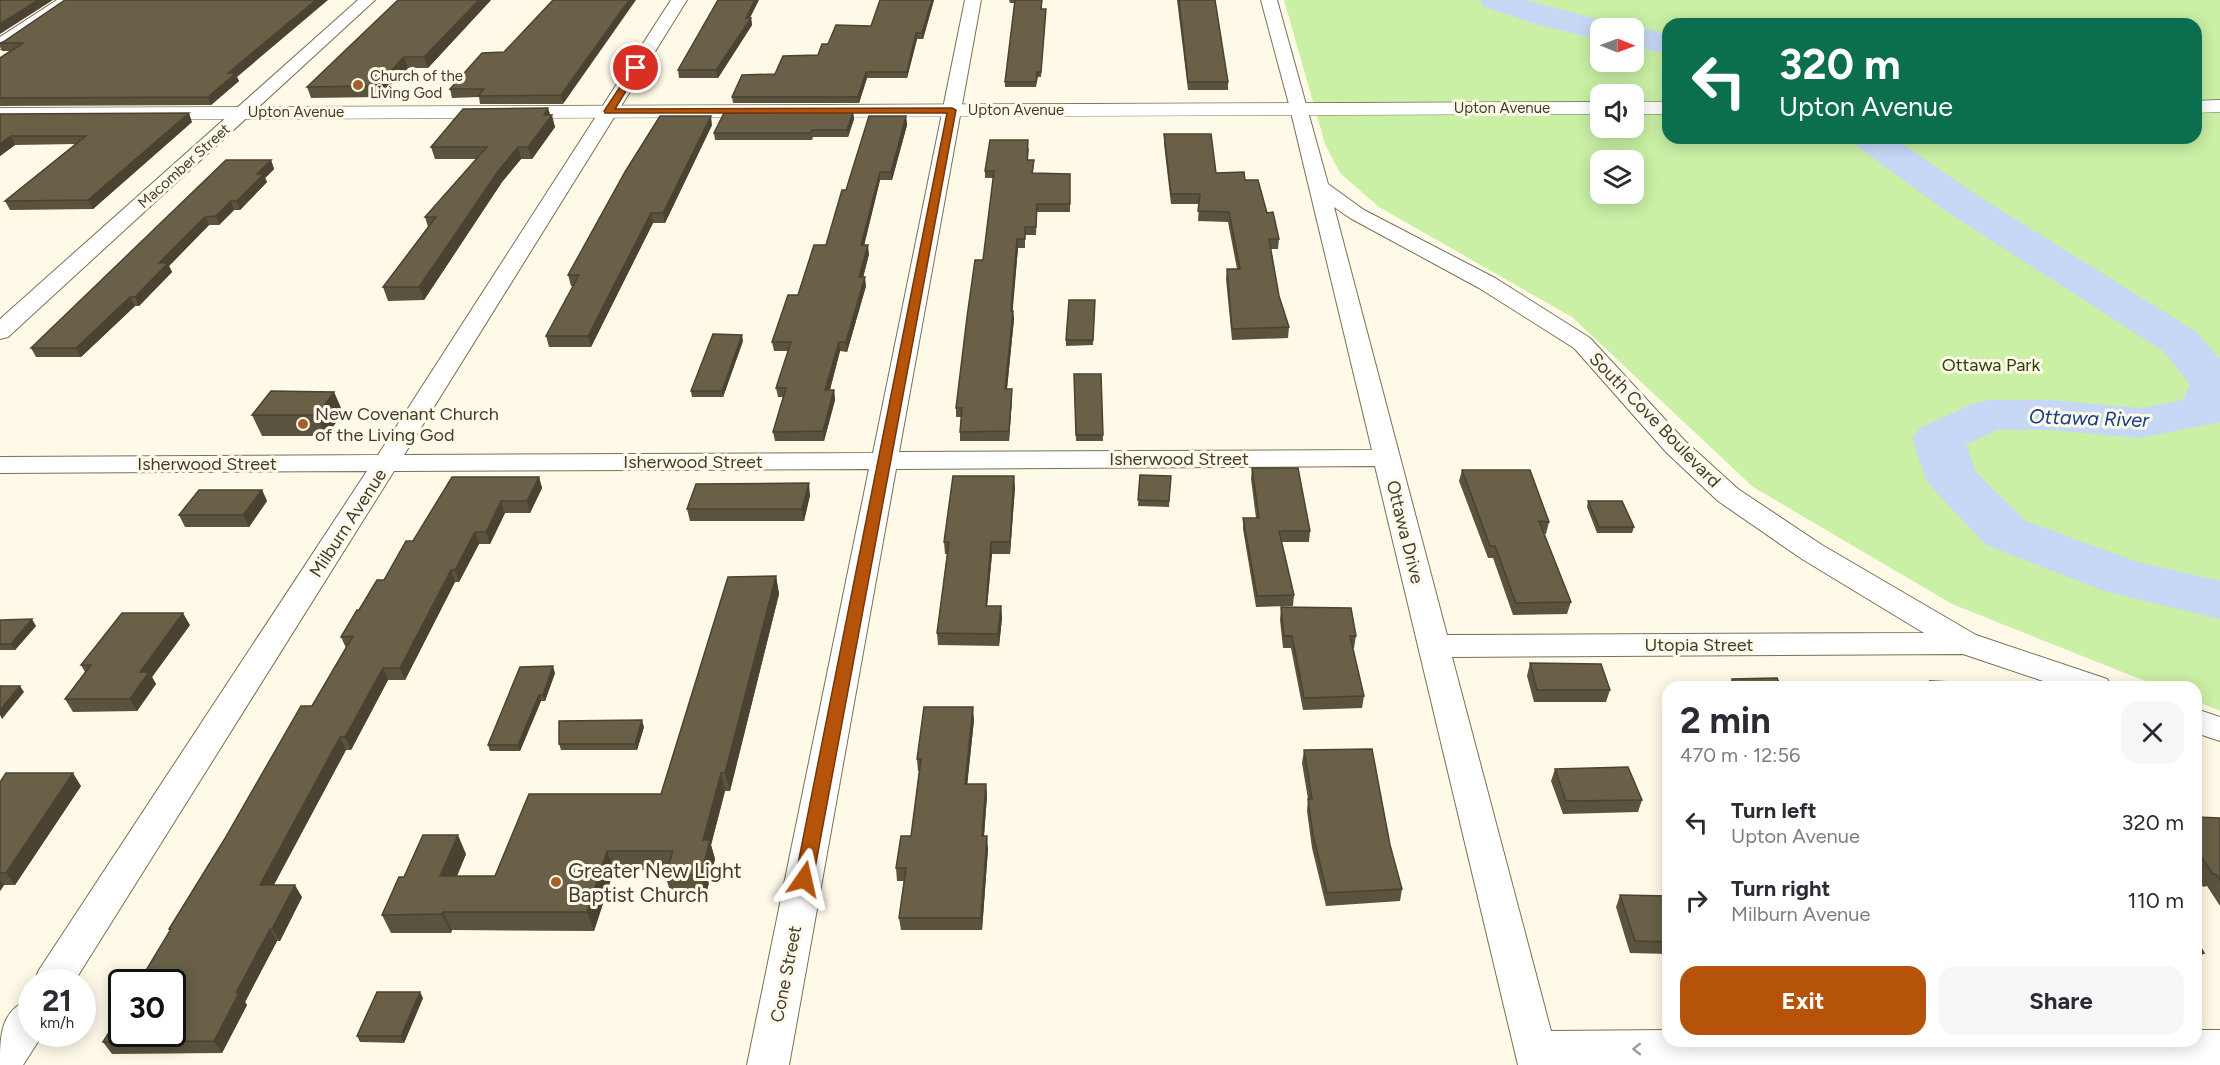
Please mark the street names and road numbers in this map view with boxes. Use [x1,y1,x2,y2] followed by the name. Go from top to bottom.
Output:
[1454,99,1550,117] street label: Upton Avenue
[968,101,1064,119] street label: Upton Avenue
[248,103,344,121] street label: Upton Avenue
[134,120,234,212] street label: Macomber Street
[1585,348,1725,492] street label: South Cove Boulevard
[1109,448,1249,470] street label: Isherwood Street
[623,451,763,473] street label: Isherwood Street
[137,453,277,475] street label: Isherwood Street
[305,464,391,582] street label: Milburn Avenue
[1382,478,1429,586] street label: Ottawa Drive
[1645,634,1754,656] street label: Utopia Street
[766,924,806,1024] street label: Cone Street

